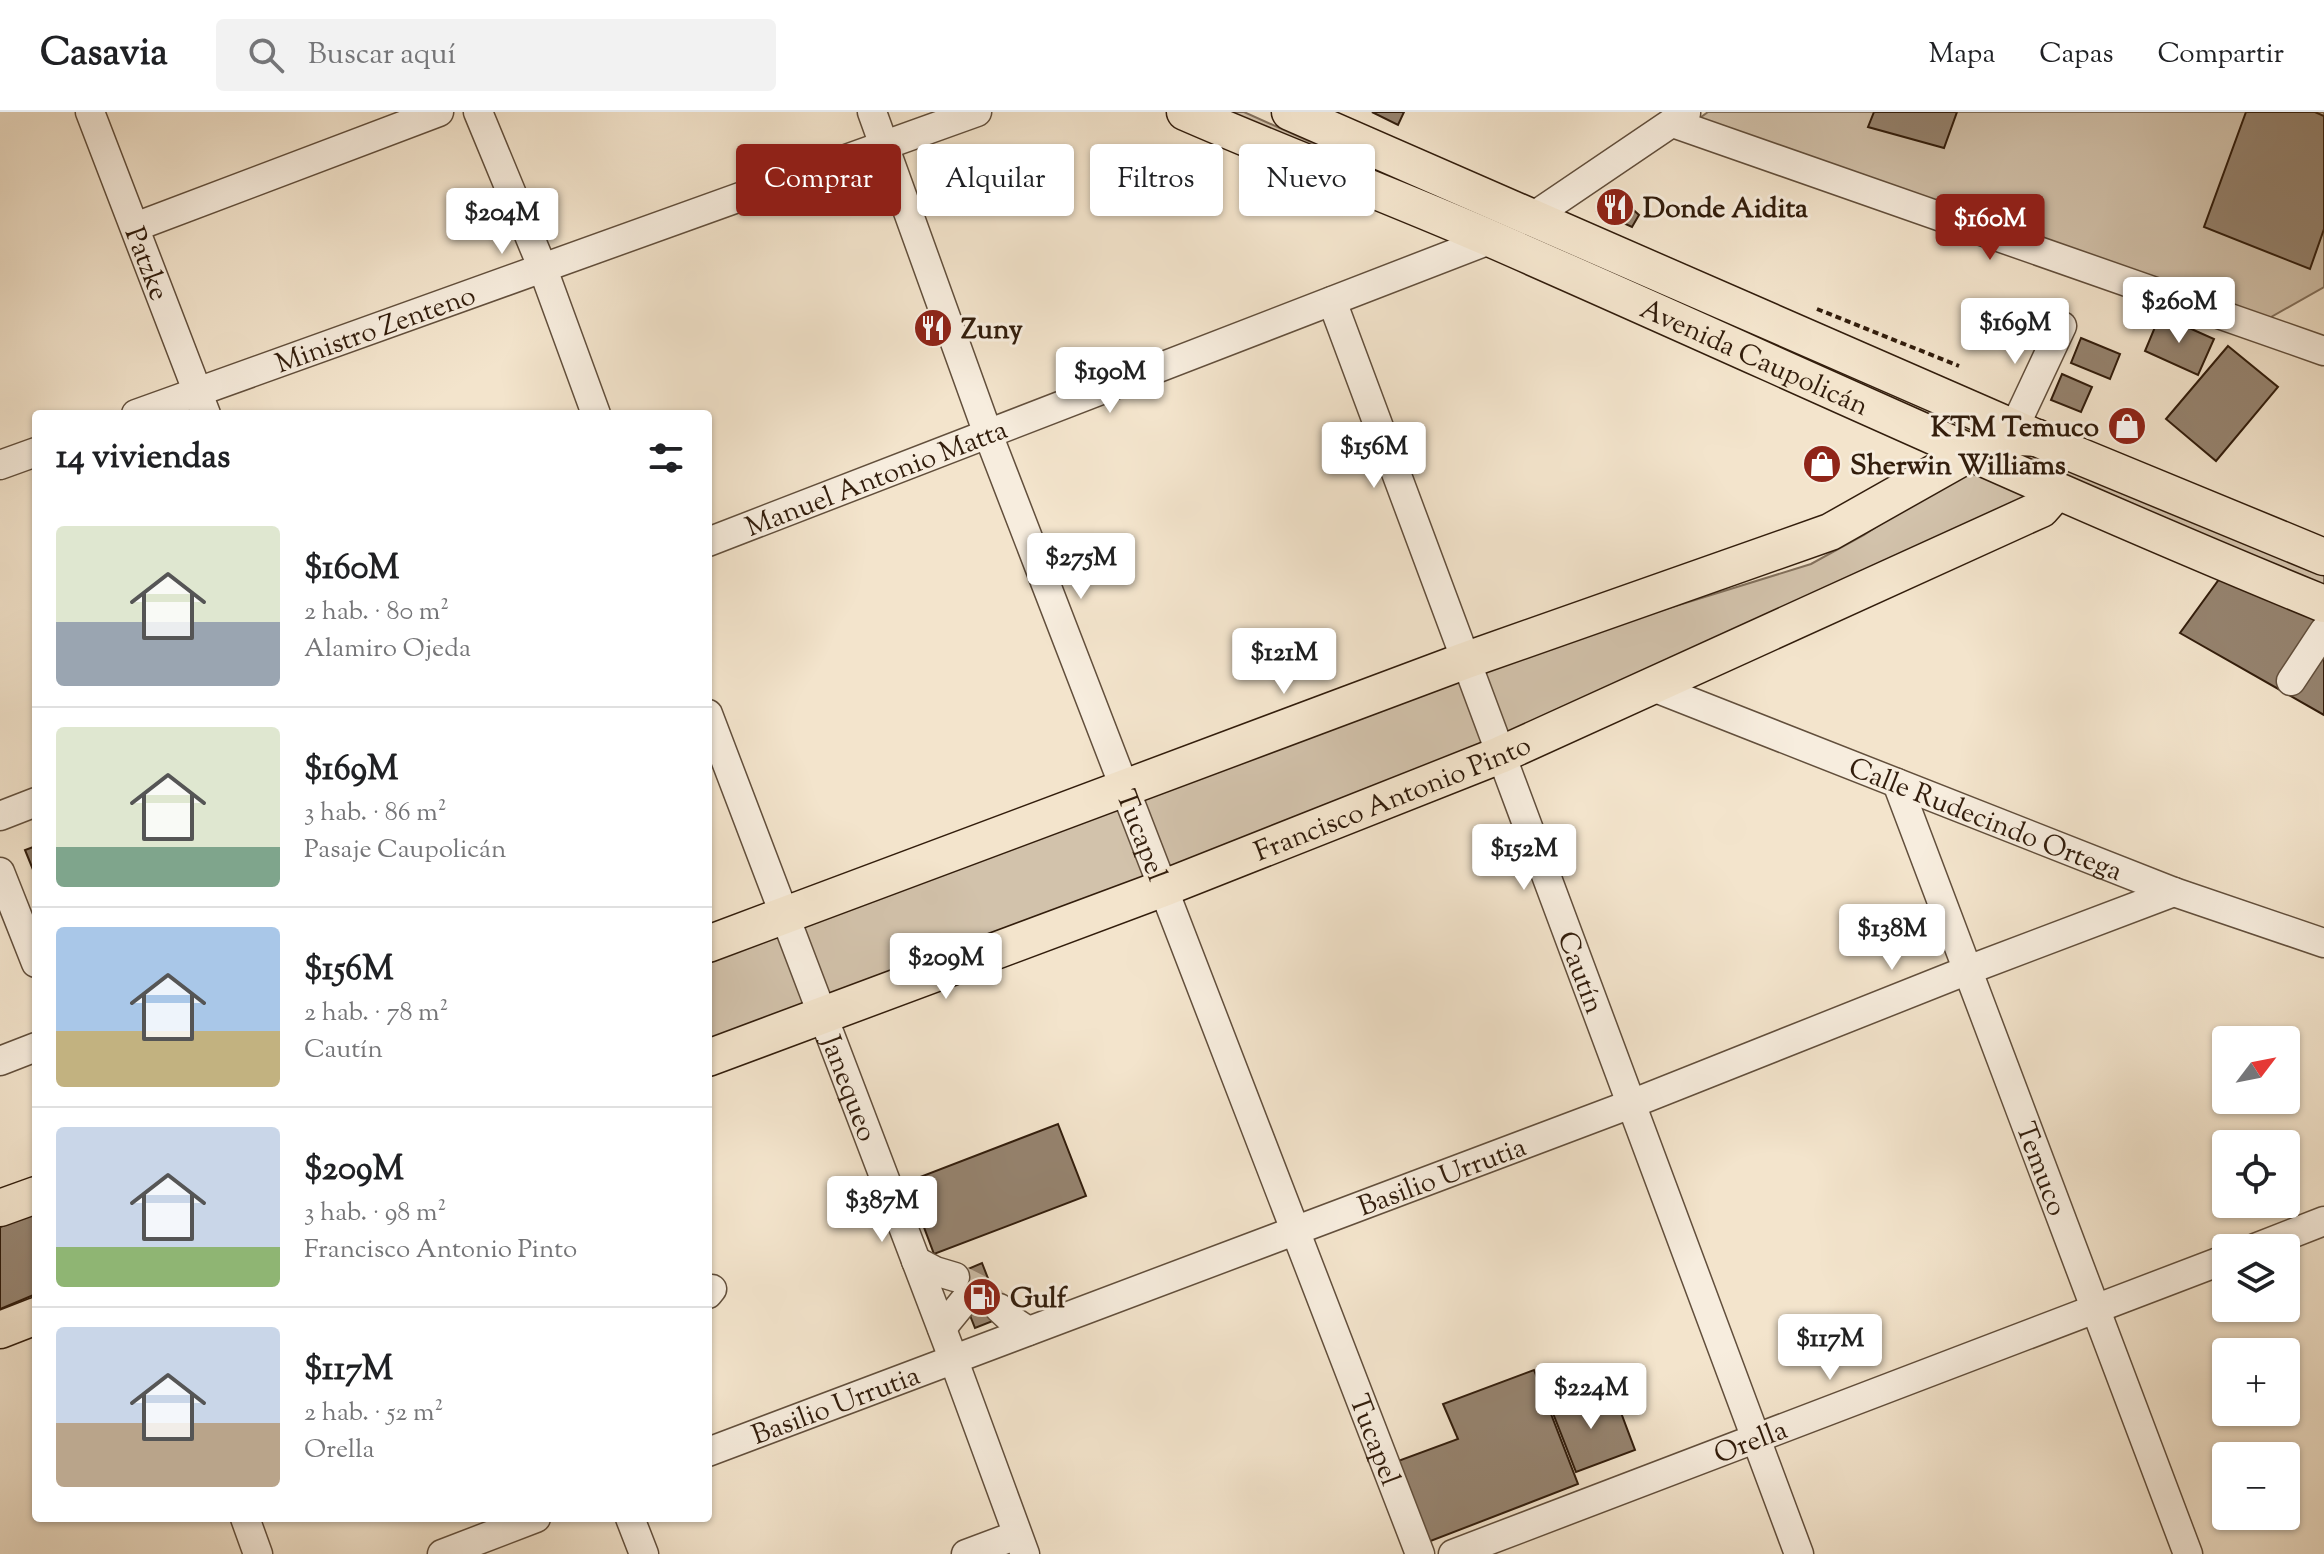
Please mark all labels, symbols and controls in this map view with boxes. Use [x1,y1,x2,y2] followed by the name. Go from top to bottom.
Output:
[216,19,776,91] search box
[40,28,168,82] text: Casavia
[244,33,288,77] icon: search
[308,34,456,77] text: Buscar aquí
[1929,35,1995,75] text: Mapa
[2039,35,2114,75] text: Capas
[2158,35,2284,75] text: Compartir
[736,144,901,216] chip: Comprar
[917,144,1074,216] chip: Alquilar
[1090,144,1223,216] chip: Filtros
[1239,144,1375,216] chip: Nuevo
[1594,186,1636,228] restaurant icon: Donde Aidita
[446,188,558,256] pin: $204M
[1643,190,1808,230] place label: Donde Aidita
[1934,194,2046,262] pin: $160M
[464,195,540,232] text: $204M
[1954,201,2026,238] text: $160M
[113,222,178,307] street label: Patzke
[271,277,482,385] street label: Ministro Zenteno
[2123,277,2235,345] pin: $260M
[2141,284,2217,321] text: $260M
[1633,290,1874,428] street label: Avenida Caupolicán
[1959,298,2071,366] pin: $169M
[1979,305,2051,342] text: $169M
[912,307,954,349] restaurant icon: Zuny
[961,311,1023,351] place label: Zuny
[1054,347,1166,415] pin: $190M
[1074,354,1146,391] text: $190M
[2106,405,2148,447] shop icon: KTM Temuco
[1931,409,2099,449] place label: KTM Temuco
[740,411,1014,549] street label: Manuel Antonio Matta
[1318,422,1430,490] pin: $156M
[1340,429,1408,466] text: $156M
[56,434,230,483] text: 14 viviendas
[644,436,688,480] icon: filters
[1801,443,1843,485] shop icon: Sherwin Williams
[1850,447,2066,487] place label: Sherwin Williams
[1025,533,1137,601] pin: $275M
[1045,540,1117,577] text: $275M
[304,545,399,594] text: $160M
[120,558,216,654] icon: home
[304,594,449,631] text: 2 hab. · 80 m²
[1228,628,1340,696] pin: $121M
[304,631,471,668] text: Alamiro Ojeda
[1250,635,1318,672] text: $121M
[1249,727,1538,873] street label: Francisco Antonio Pinto
[304,746,398,795] text: $169M
[1842,749,2128,893] street label: Calle Rudecindo Ortega
[120,759,216,855] icon: home
[1104,785,1176,888] street label: Tucapel
[304,795,446,832] text: 3 hab. · 86 m²
[1468,824,1580,892] pin: $152M
[1490,831,1558,868] text: $152M
[304,832,506,869] text: Pasaje Caupolicán
[1836,904,1948,972] pin: $138M
[1857,911,1927,948] text: $138M
[1546,926,1613,1020] street label: Cautín
[890,933,1002,1001] pin: $209M
[908,940,984,977] text: $209M
[304,946,393,995] text: $156M
[120,959,216,1055] icon: home
[304,995,448,1032] text: 2 hab. · 78 m²
[2212,1026,2300,1114] north arrow
[2212,1026,2300,1530] map controls
[808,1028,886,1148] street label: Janequeo
[304,1032,383,1069] text: Cautín
[2004,1117,2076,1222] street label: Temuco
[1353,1128,1533,1228] street label: Basilio Urrutia
[2212,1130,2300,1218] button: locate
[304,1146,404,1195] text: $209M
[120,1159,216,1255] icon: home
[826,1176,938,1244] pin: $387M
[845,1183,919,1220] text: $387M
[304,1195,446,1232] text: 3 hab. · 98 m²
[304,1232,577,1269] text: Francisco Antonio Pinto
[2212,1234,2300,1322] button: layers
[961,1276,1003,1318] fuel station icon: Gulf
[1010,1280,1069,1320] place label: Gulf
[1774,1314,1886,1382] pin: $117M
[1796,1321,1864,1358] text: $117M
[2212,1338,2300,1426] button: +
[304,1346,393,1395] text: $117M
[746,1357,926,1457] street label: Basilio Urrutia
[120,1359,216,1455] icon: home
[1535,1363,1647,1431] pin: $224M
[1553,1370,1629,1407] text: $224M
[1337,1389,1409,1492] street label: Tucapel
[304,1395,443,1432] text: 2 hab. · 52 m²
[1709,1411,1794,1476] street label: Orella
[304,1432,374,1469] text: Orella
[2212,1442,2300,1530] button: −

